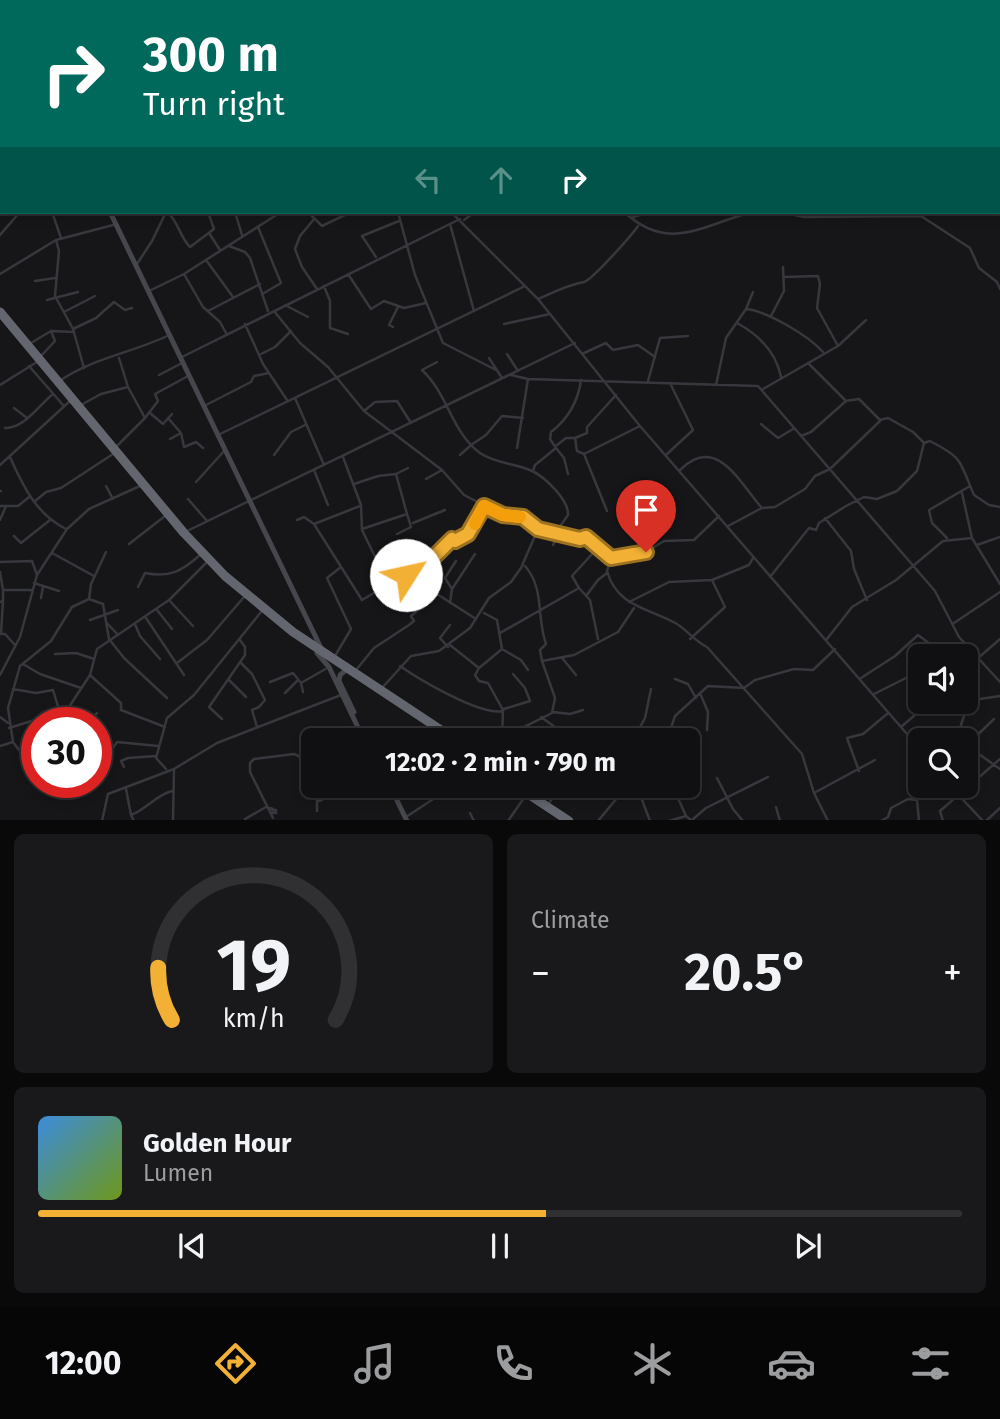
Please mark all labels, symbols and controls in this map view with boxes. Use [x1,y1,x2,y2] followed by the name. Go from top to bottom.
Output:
[143,25,279,84] text: 300 m
[28,28,119,119] icon: right
[143,85,285,123] text: Turn right
[409,161,447,199] icon: left
[482,161,520,199] icon: ahead
[555,161,593,199] icon: right
[616,480,676,552] pin
[627,491,665,529] icon: arrive
[369,538,443,612] position arrow
[908,644,978,798] map controls
[908,644,978,714] button: sound
[21,707,112,798] speed limit sign: 30
[908,728,978,798] button: search
[385,747,616,778] text: 12:02 · 2 min · 790 m
[531,906,610,934] text: Climate
[216,922,291,1009] text: 19
[684,941,809,1004] text: 20.5°
[531,950,550,996] text: −
[943,950,962,996] text: +
[223,1003,284,1033] text: km/h
[143,1128,291,1159] text: Golden Hour
[143,1159,213,1187] text: Lumen
[173,1227,211,1265] icon: previous
[481,1227,519,1265] icon: pause
[789,1227,827,1265] icon: next
[211,1339,260,1388] icon: directions
[350,1339,399,1388] icon: music
[489,1339,538,1388] icon: phone
[628,1339,677,1388] icon: climate
[767,1339,816,1388] icon: car
[906,1339,955,1388] icon: filters
[45,1344,121,1382] text: 12:00

